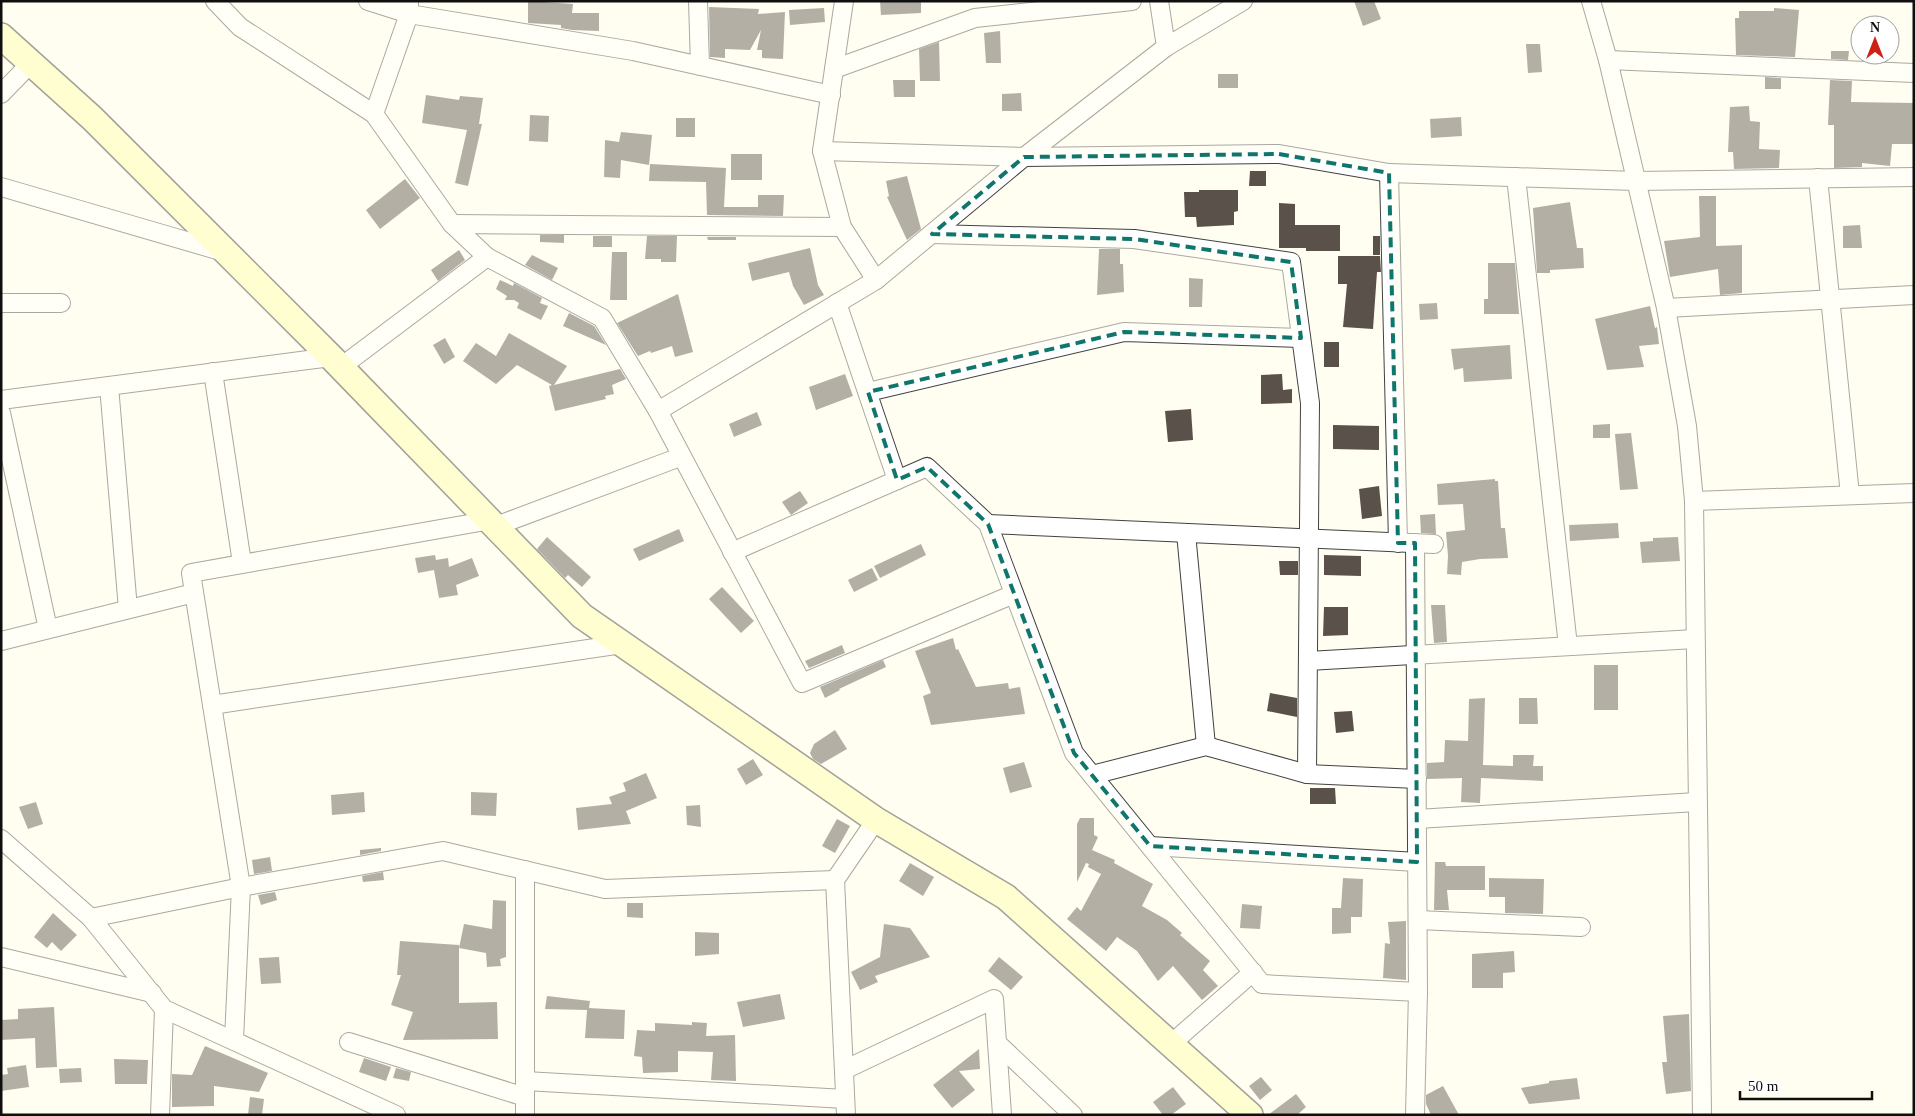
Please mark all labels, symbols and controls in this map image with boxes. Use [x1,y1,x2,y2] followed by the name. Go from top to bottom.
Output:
[1850,15,1900,65] north arrow
[1870,20,1880,35] text: N
[1740,1068,1872,1100] scale bar
[1748,1078,1779,1094] text: 50 m

